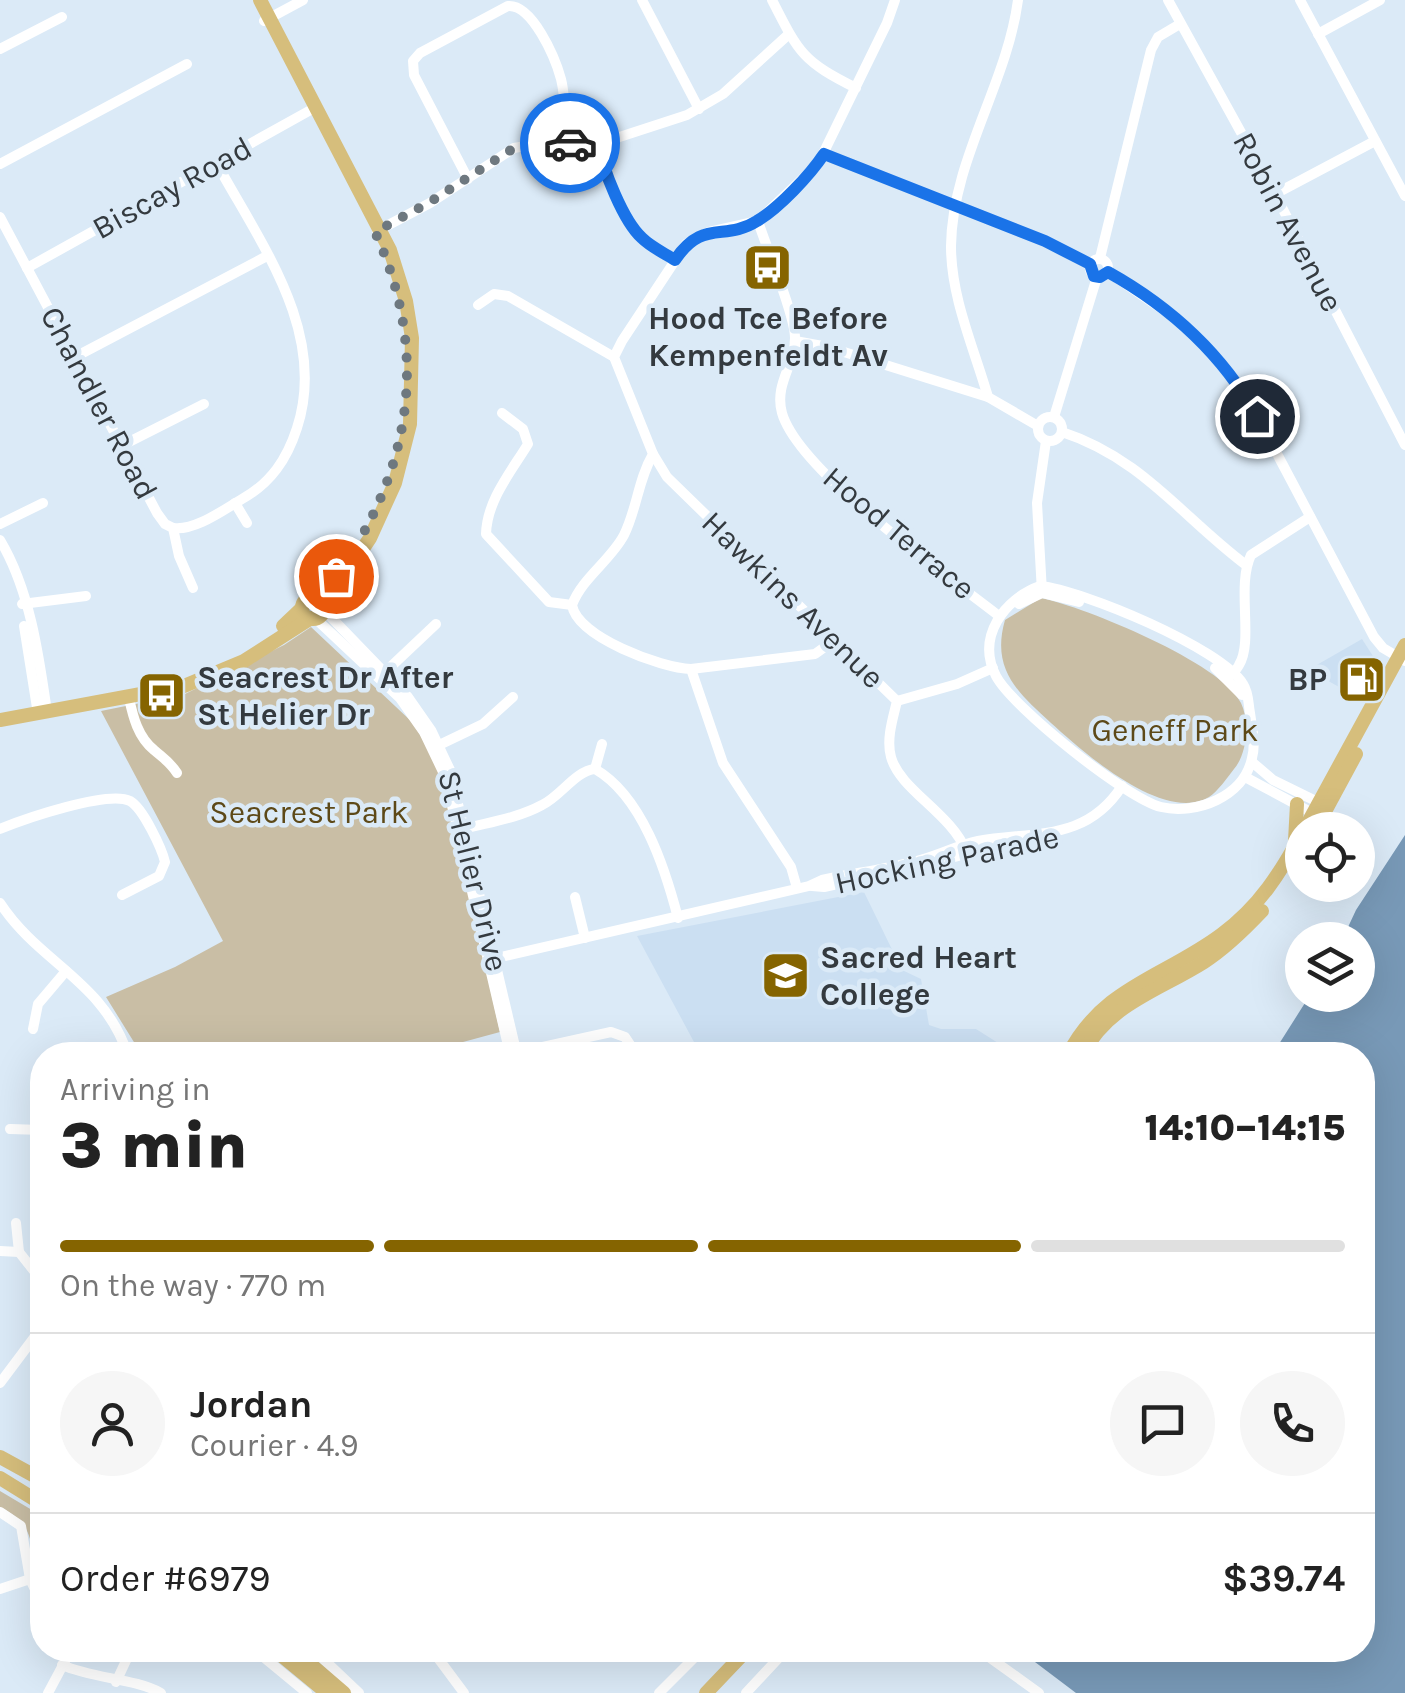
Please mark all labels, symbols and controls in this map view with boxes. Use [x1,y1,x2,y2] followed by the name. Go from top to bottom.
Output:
[520,93,620,193] courier
[543,116,598,171] icon: car
[1225,126,1351,318] street label: Robin Avenue
[86,129,258,247] street label: Biscay Road
[742,242,794,294] bus stop icon: Hood Tce Before Kempenfeldt Av
[33,300,165,506] street label: Chandler Road
[648,300,888,374] place label: Hood Tce Before Kempenfeldt Av
[1215,374,1300,459] pin
[1230,389,1285,444] icon: home
[816,459,982,607] street label: Hood Terrace
[694,504,892,696] street label: Hawkins Avenue
[294,534,379,619] pin
[309,549,364,604] icon: bag
[1336,653,1388,705] fuel station icon: BP
[197,659,454,733] place label: Seacrest Dr After St Helier Dr
[1288,661,1327,698] place label: BP
[136,669,188,721] bus stop icon: Seacrest Dr After St Helier Dr
[1091,712,1259,749] park label: Geneff Park
[430,767,516,975] street label: St Helier Drive
[209,794,409,831] park label: Seacrest Park
[1285,812,1375,1012] map controls
[1285,812,1375,902] button: locate
[832,818,1062,902] street label: Hocking Parade
[1285,922,1375,1012] button: layers
[820,939,1017,1013] place label: Sacred Heart College
[759,949,811,1001] school or university icon: Sacred Heart College
[60,1071,211,1108] text: Arriving in
[1144,1105,1345,1150] text: 14:10–14:15
[60,1107,248,1183] text: 3 min
[60,1267,326,1304] text: On the way · 770 m
[60,1371,165,1476] button: person
[1110,1371,1215,1476] button: chat
[1240,1371,1345,1476] button: phone
[190,1382,313,1427] text: Jordan
[190,1427,359,1464] text: Courier · 4.9
[60,1556,271,1601] text: Order #6979
[1222,1556,1345,1601] text: $39.74

